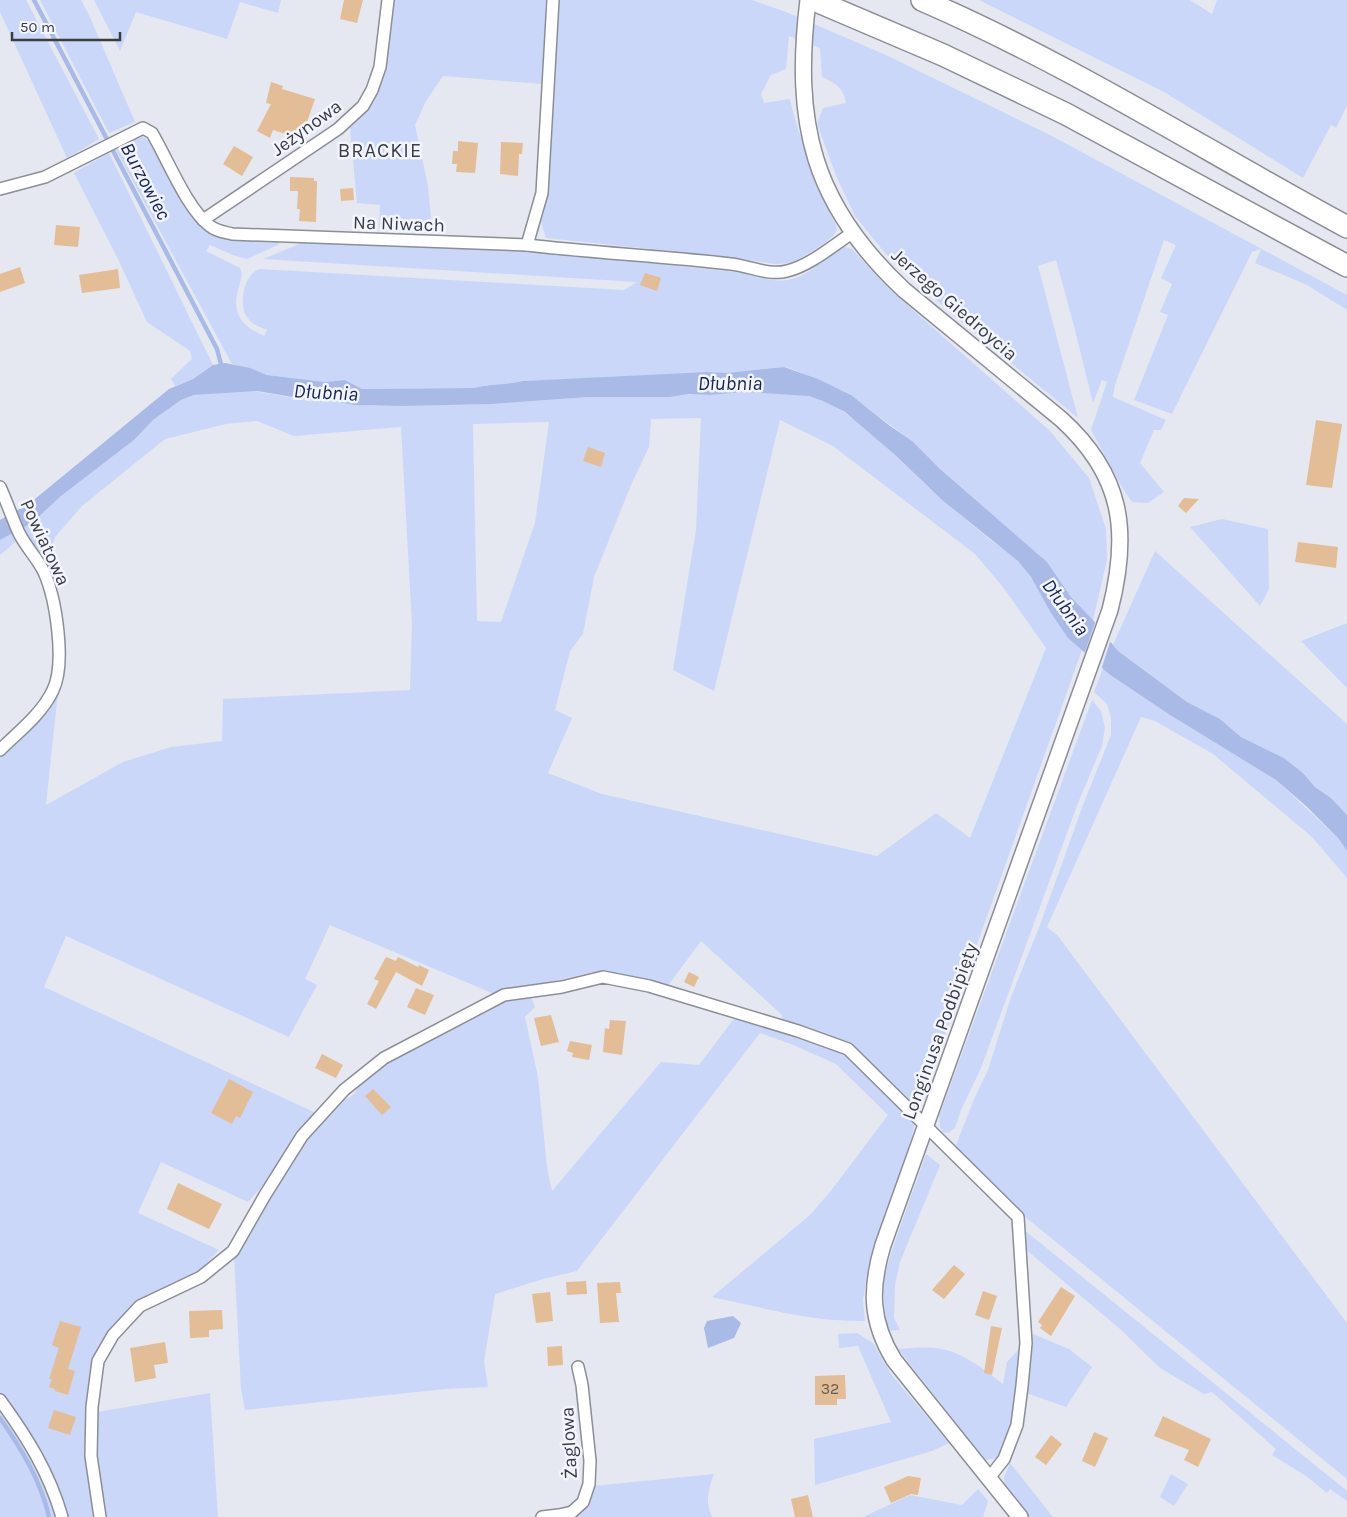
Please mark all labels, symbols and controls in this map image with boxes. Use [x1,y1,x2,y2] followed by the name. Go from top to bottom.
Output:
[12,10,120,42] scale bar
[20,18,55,36] text: 50 m
[267,95,346,161] street label: Jeżynowa
[116,139,175,224] water label: Burzowiec
[338,139,422,162] district label: BRACKIE
[353,211,445,237] street label: Na Niwach
[887,244,1022,365] street label: Jerzego Giedroycia
[698,372,762,395] water label: Dłubnia
[293,379,359,406] water label: Dłubnia
[16,496,75,589] street label: Powiatowa
[1037,574,1094,640] water label: Dłubnia
[898,940,982,1123] street label: Longinusa Podbipięty
[821,1379,839,1398] house number: 32
[556,1406,582,1480] street label: Żaglowa

